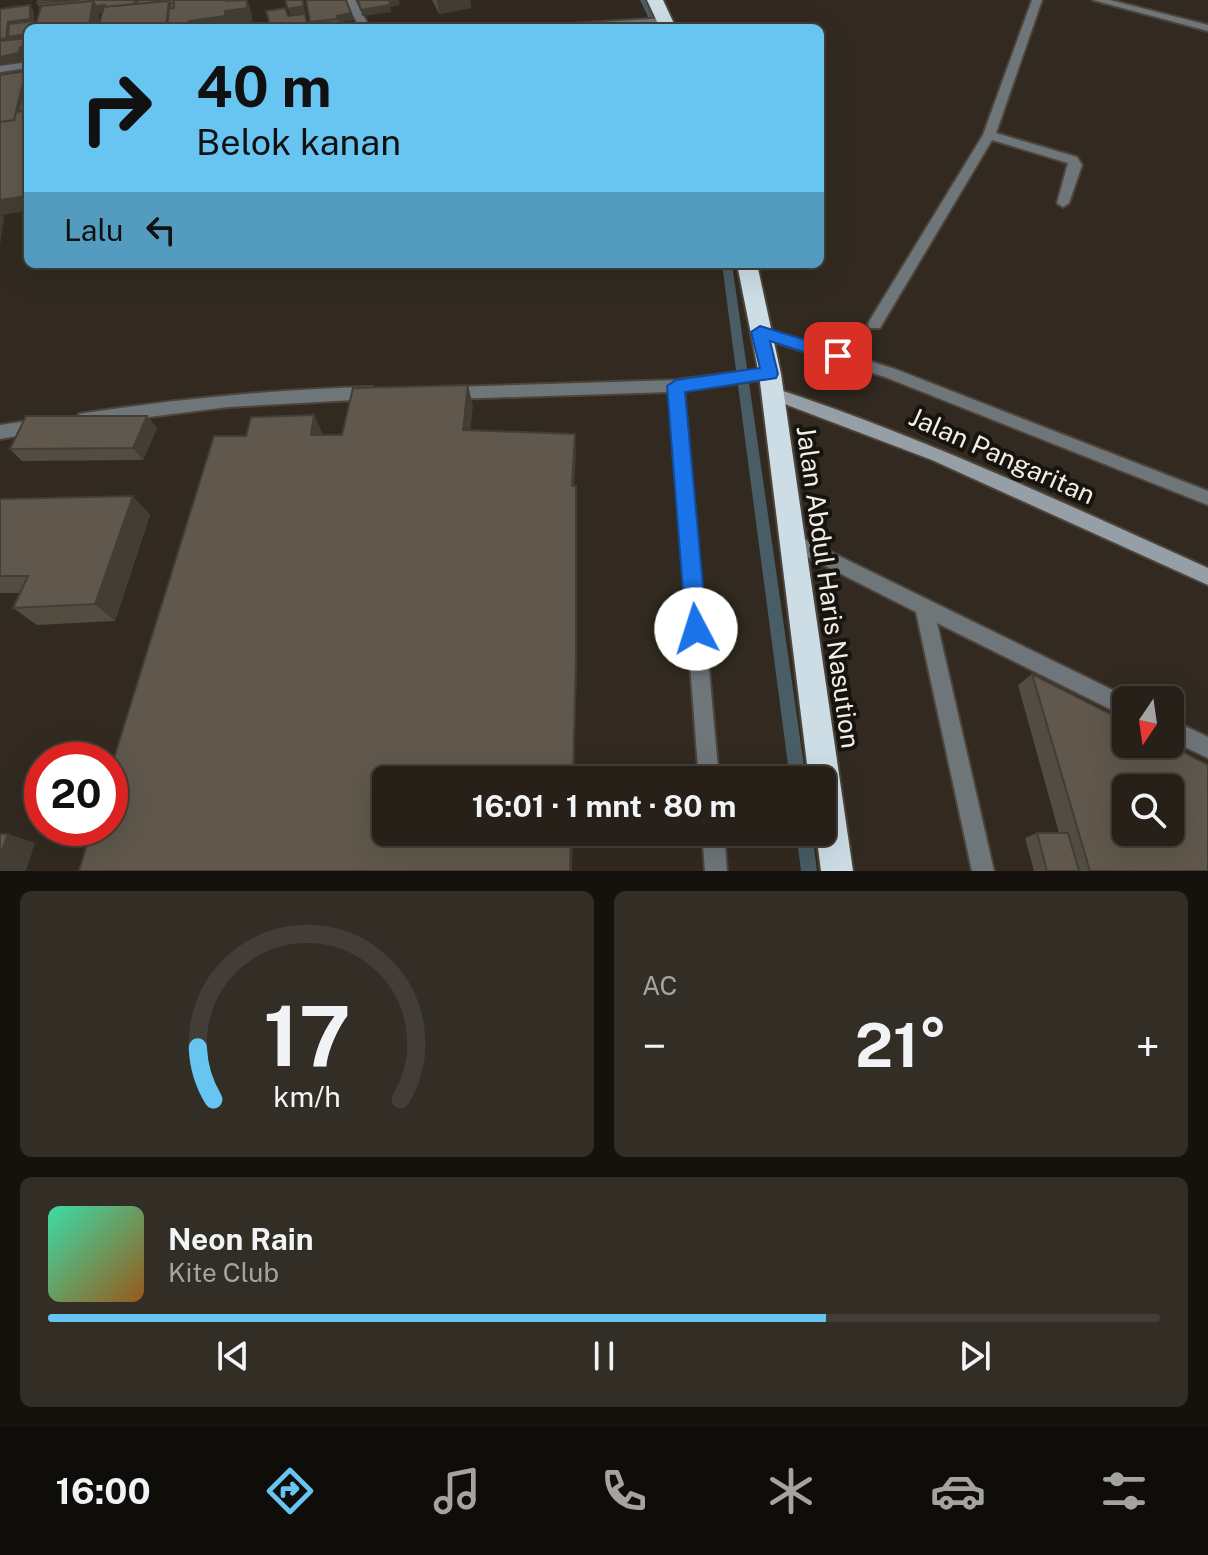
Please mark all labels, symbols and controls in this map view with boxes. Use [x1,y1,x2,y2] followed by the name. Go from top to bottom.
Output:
[196,54,332,120] text: 40 m
[64,56,168,160] icon: right
[196,121,401,163] text: Belok kanan
[139,208,183,252] icon: left
[64,212,123,248] text: Lalu
[804,322,872,390] pin
[816,334,860,378] icon: arrive
[905,401,1100,510] street label: Jalan Pangaritan
[791,424,866,750] street label: Jalan Abdul Haris Nasution
[654,587,738,671] position arrow
[1112,686,1184,758] north arrow
[1112,686,1184,846] map controls
[24,742,128,846] speed limit sign: 20
[1112,774,1184,846] button: search
[472,788,736,824] text: 16:01 · 1 mnt · 80 m
[642,970,677,1001] text: AC
[263,987,351,1085] text: 17
[855,1010,947,1081] text: 21°
[642,1020,666,1072] text: −
[1136,1020,1160,1072] text: +
[273,1080,341,1113] text: km/h
[168,1221,314,1257] text: Neon Rain
[168,1257,279,1288] text: Kite Club
[211,1334,255,1378] icon: previous
[582,1334,626,1378] icon: pause
[953,1334,997,1378] icon: next
[262,1463,318,1519] icon: directions
[429,1463,485,1519] icon: music
[596,1463,652,1519] icon: phone
[763,1463,819,1519] icon: climate
[930,1463,986,1519] icon: car
[1096,1463,1152,1519] icon: filters
[55,1470,151,1512] text: 16:00

